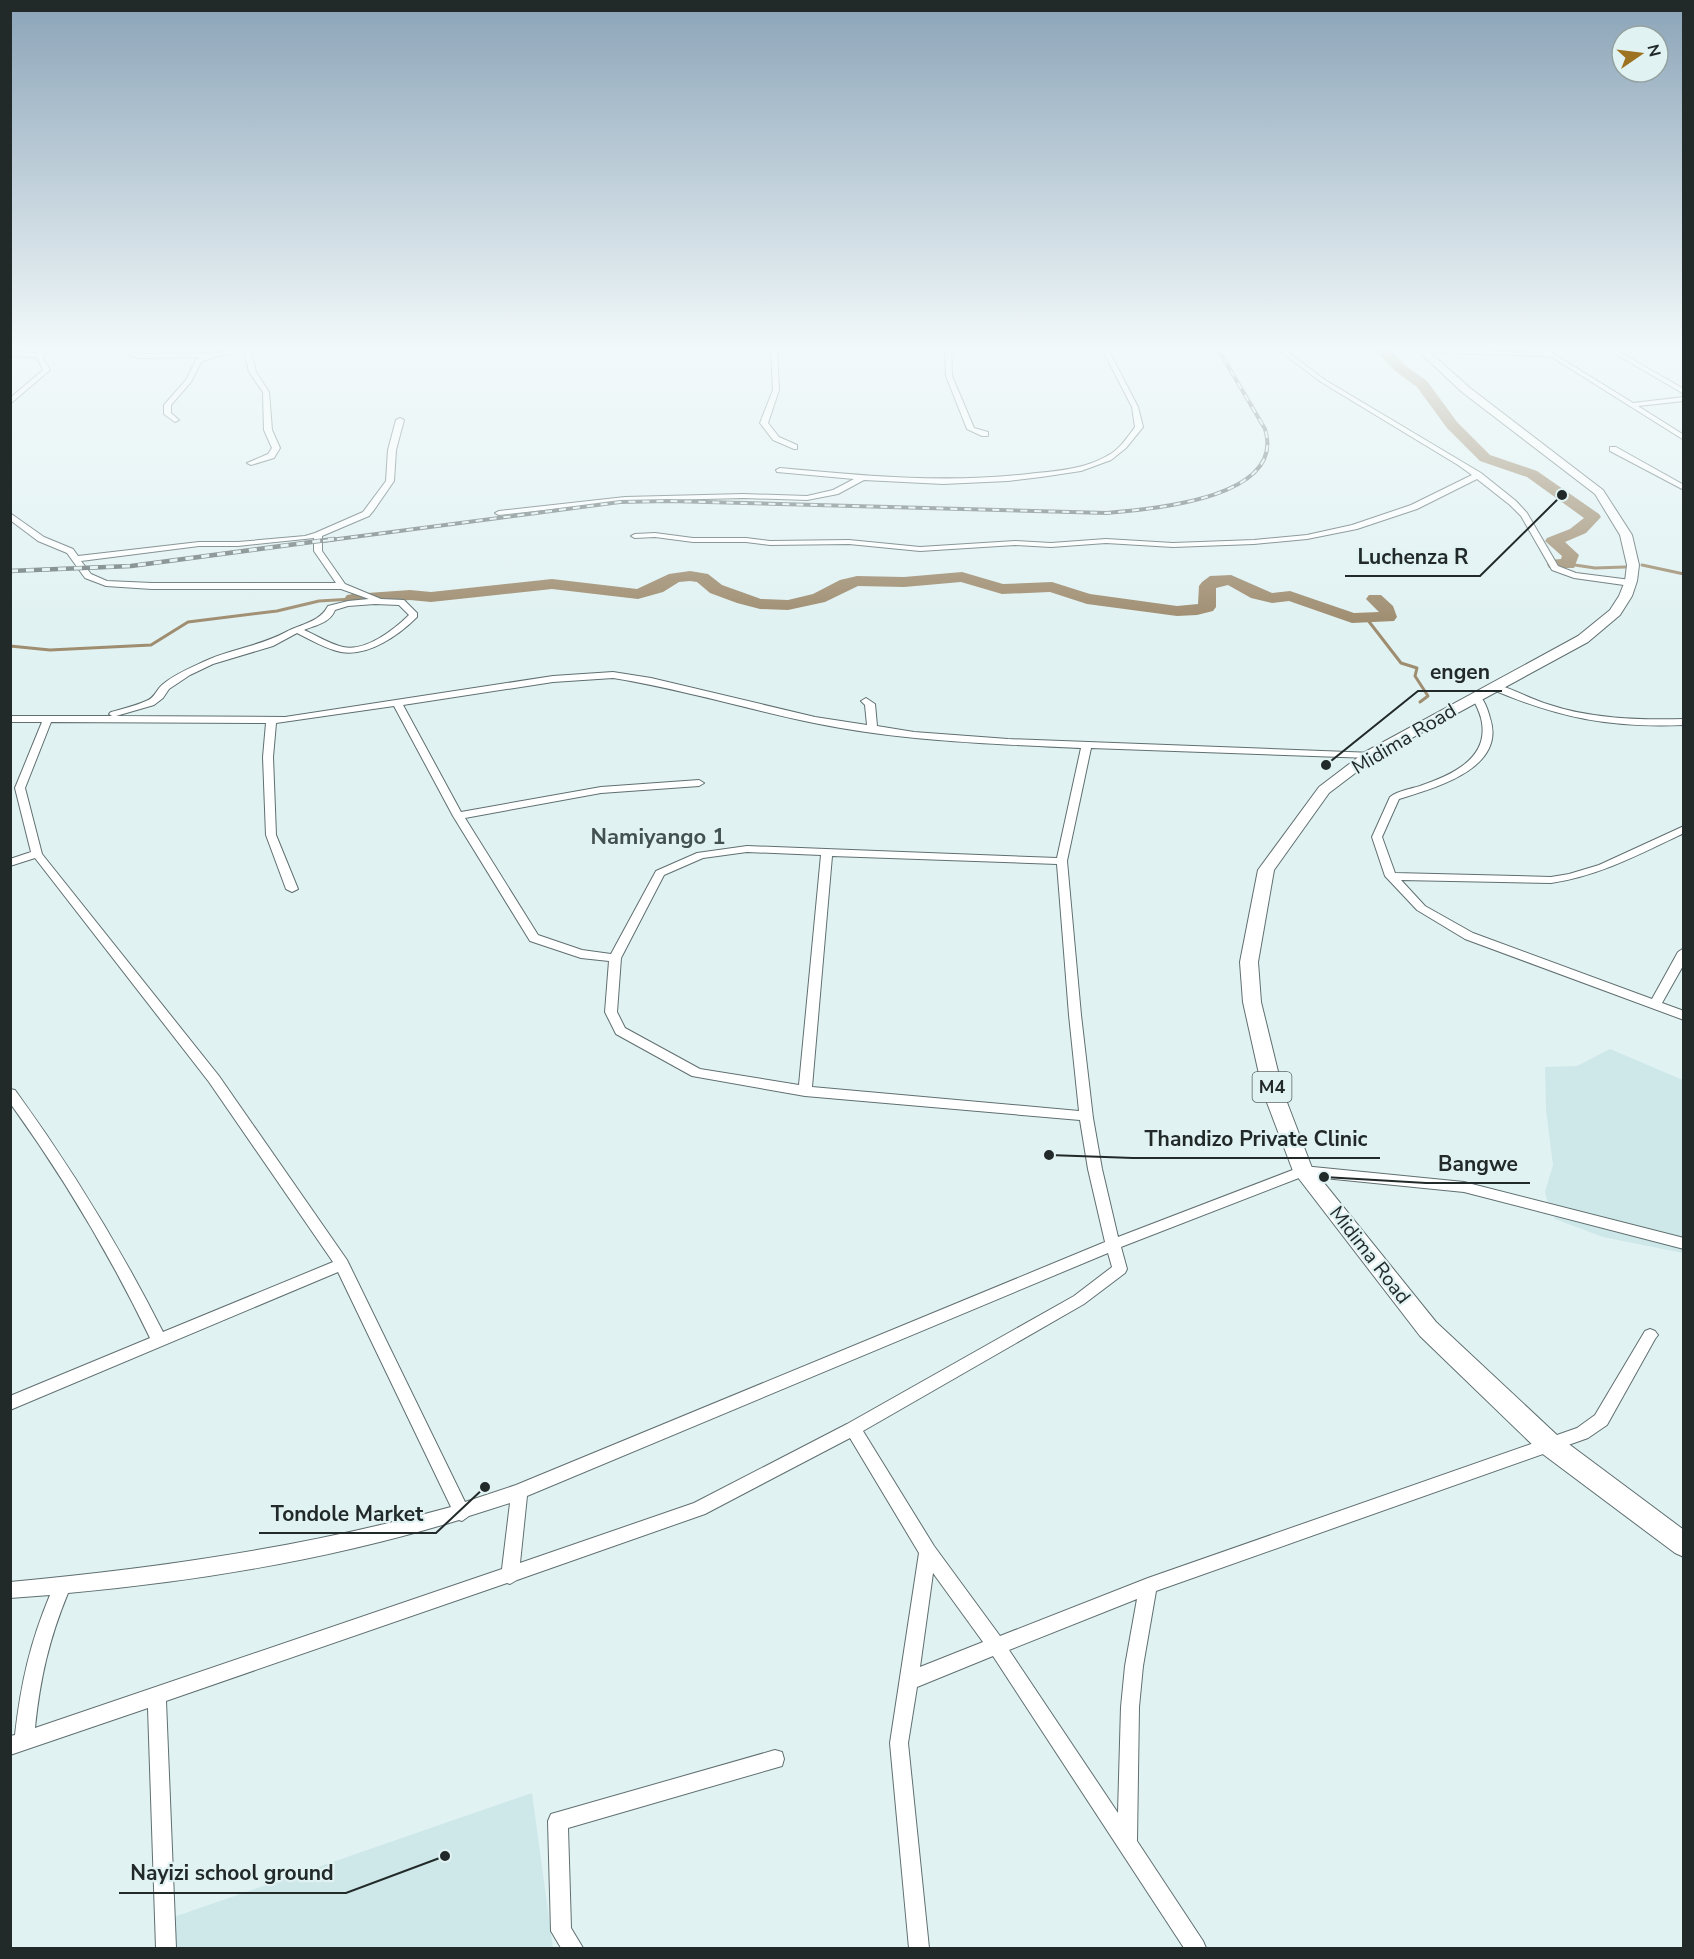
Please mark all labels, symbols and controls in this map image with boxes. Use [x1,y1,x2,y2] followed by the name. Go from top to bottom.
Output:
[1610,24,1670,84] north arrow
[1641,42,1666,59] text: N
[1345,537,1480,576] callout: Luchenza R
[1357,543,1469,571] text: Luchenza R
[1418,652,1502,691] callout: engen
[1430,658,1490,686] text: engen
[1347,697,1461,781] street label: Midima Road
[591,822,725,852] district label: Namiyango 1
[1252,1072,1292,1102] road number: M4
[1133,1119,1380,1158] callout: Thandizo Private Clinic
[1145,1125,1368,1153] text: Thandizo Private Clinic
[1426,1144,1530,1183] callout: Bangwe
[1438,1150,1518,1178] text: Bangwe
[1323,1200,1417,1310] street label: Midima Road
[259,1494,436,1533] callout: Tondole Market
[271,1500,424,1528] text: Tondole Market
[119,1854,346,1893] callout: Nayizi school ground
[130,1859,334,1887] text: Nayizi school ground

